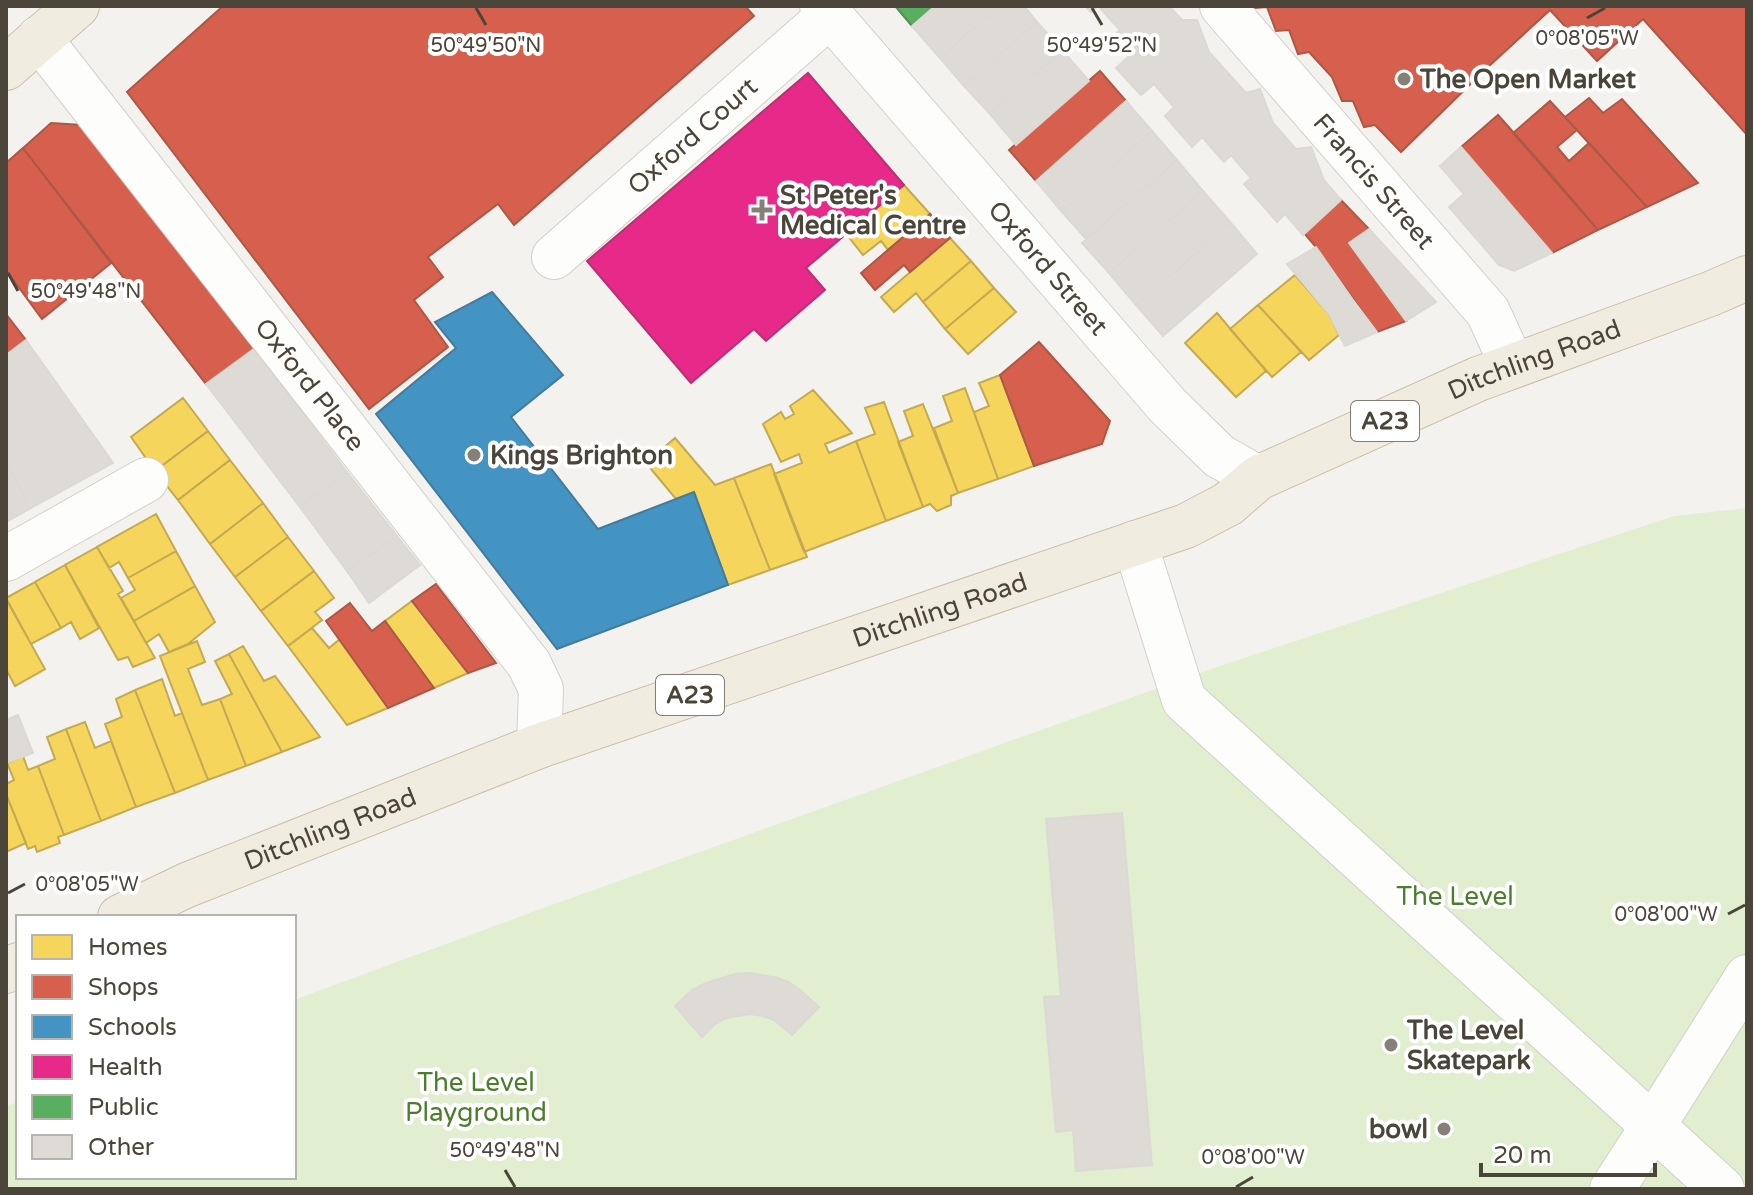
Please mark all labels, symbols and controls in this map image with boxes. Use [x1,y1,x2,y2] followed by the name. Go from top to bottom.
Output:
[1535,27,1639,51] text: 0°08'05"W
[431,34,541,58] text: 50°49'50"N
[1047,34,1157,58] text: 50°49'52"N
[1419,64,1636,95] place label: The Open Market
[621,70,764,201] street label: Oxford Court
[1395,70,1413,88] marker: The Open Market
[1307,107,1442,255] street label: Francis Street
[780,180,966,241] place label: St Peter's Medical Centre
[982,194,1115,341] street label: Oxford Street
[751,199,773,221] marker: St Peter's Medical Centre
[31,280,141,304] text: 50°49'48"N
[249,312,372,457] street label: Oxford Place
[1443,313,1625,406] street label: Ditchling Road
[1351,401,1419,441] road number: A23
[490,440,673,471] place label: Kings Brighton
[465,446,483,464] marker: Kings Brighton
[848,566,1031,654] street label: Ditchling Road
[656,675,724,715] road number: A23
[239,781,421,876] street label: Ditchling Road
[35,873,139,897] text: 0°08'05"W
[1396,881,1514,912] park label: The Level
[1614,903,1718,927] text: 0°08'00"W
[16,915,296,1179] legend
[88,933,168,962] text: Homes
[88,973,158,1002] text: Shops
[88,1013,177,1042] text: Schools
[1406,1015,1531,1076] place label: The Level Skatepark
[1382,1036,1400,1054] marker: The Level Skatepark
[88,1053,163,1082] text: Health
[405,1067,547,1128] park label: The Level Playground
[88,1093,158,1122] text: Public
[1369,1114,1428,1145] place label: bowl
[1435,1120,1453,1138] marker: bowl
[1481,1127,1655,1177] scale bar
[88,1133,155,1162] text: Other
[450,1139,560,1163] text: 50°49'48"N
[1493,1141,1551,1170] text: 20 m
[1201,1146,1305,1170] text: 0°08'00"W

